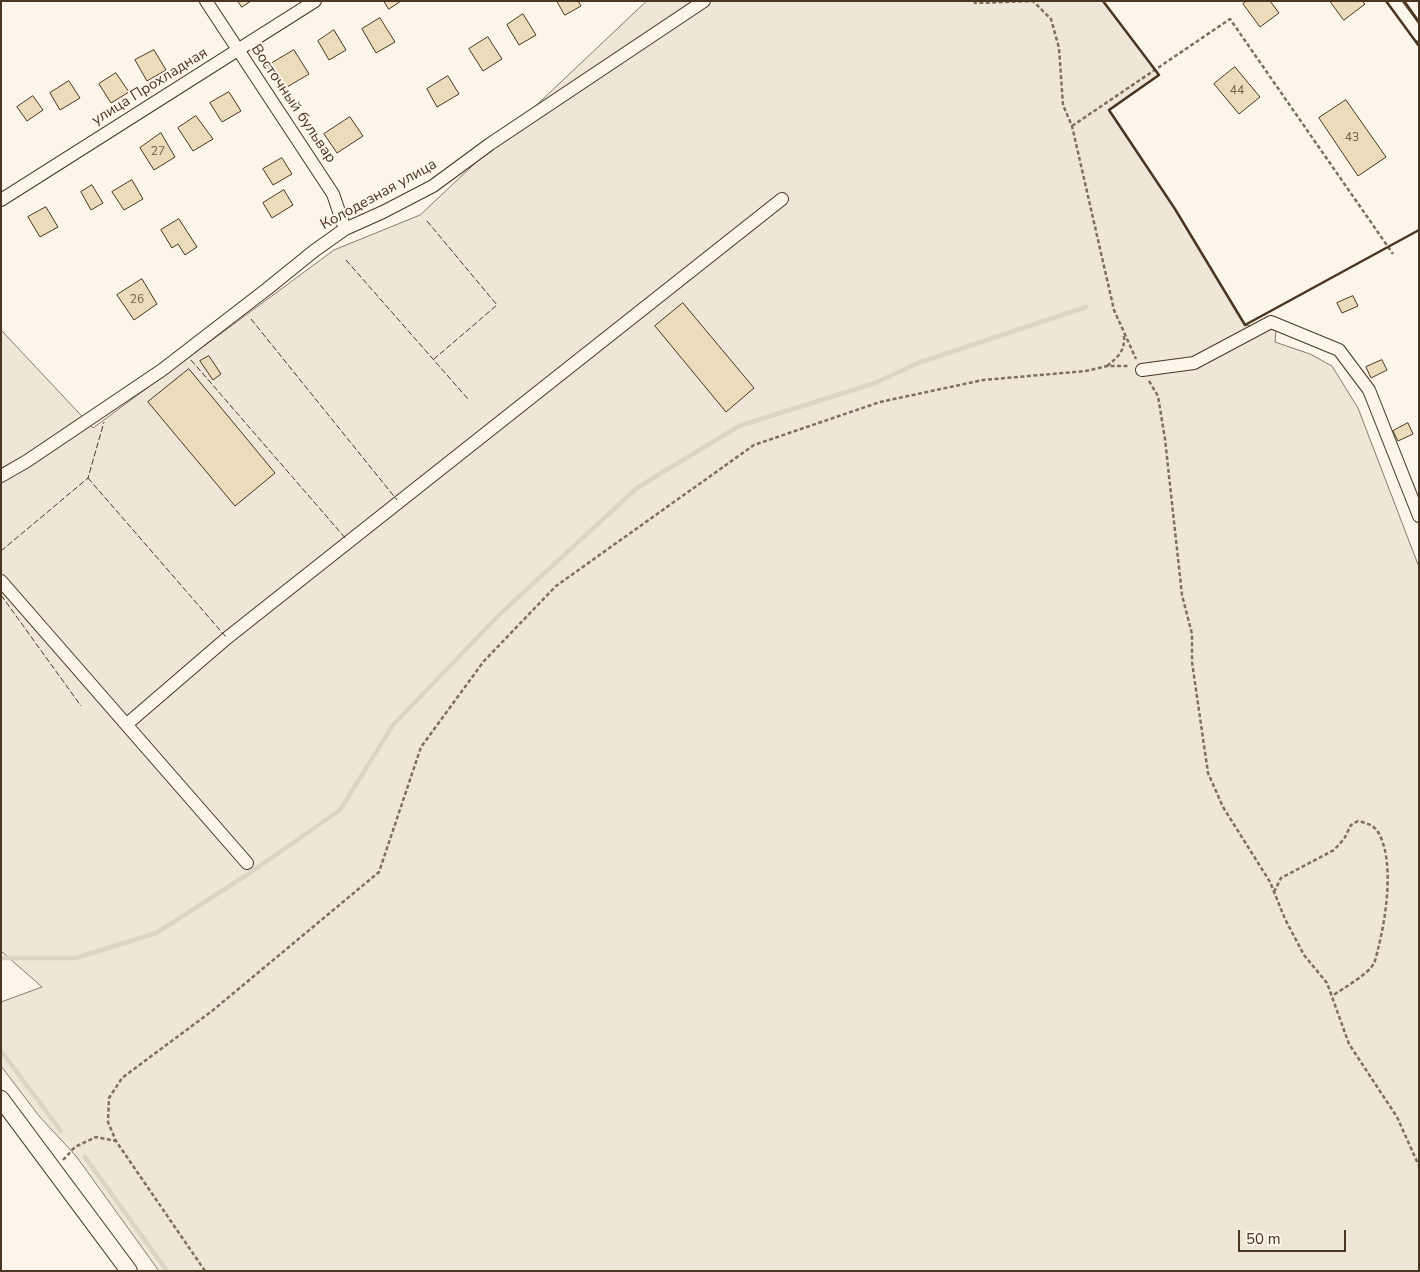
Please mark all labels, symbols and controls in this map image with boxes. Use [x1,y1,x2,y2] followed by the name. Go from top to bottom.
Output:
[247,41,339,167] street label: Восточный бульвар
[89,44,211,130] street label: улица Прохладная
[1230,84,1244,98] house number: 44
[1345,131,1359,145] house number: 43
[151,145,165,159] house number: 27
[318,156,440,234] street label: Колодезная улица
[130,293,144,307] house number: 26
[1240,1220,1348,1252] scale bar
[1246,1229,1281,1249] text: 50 m

